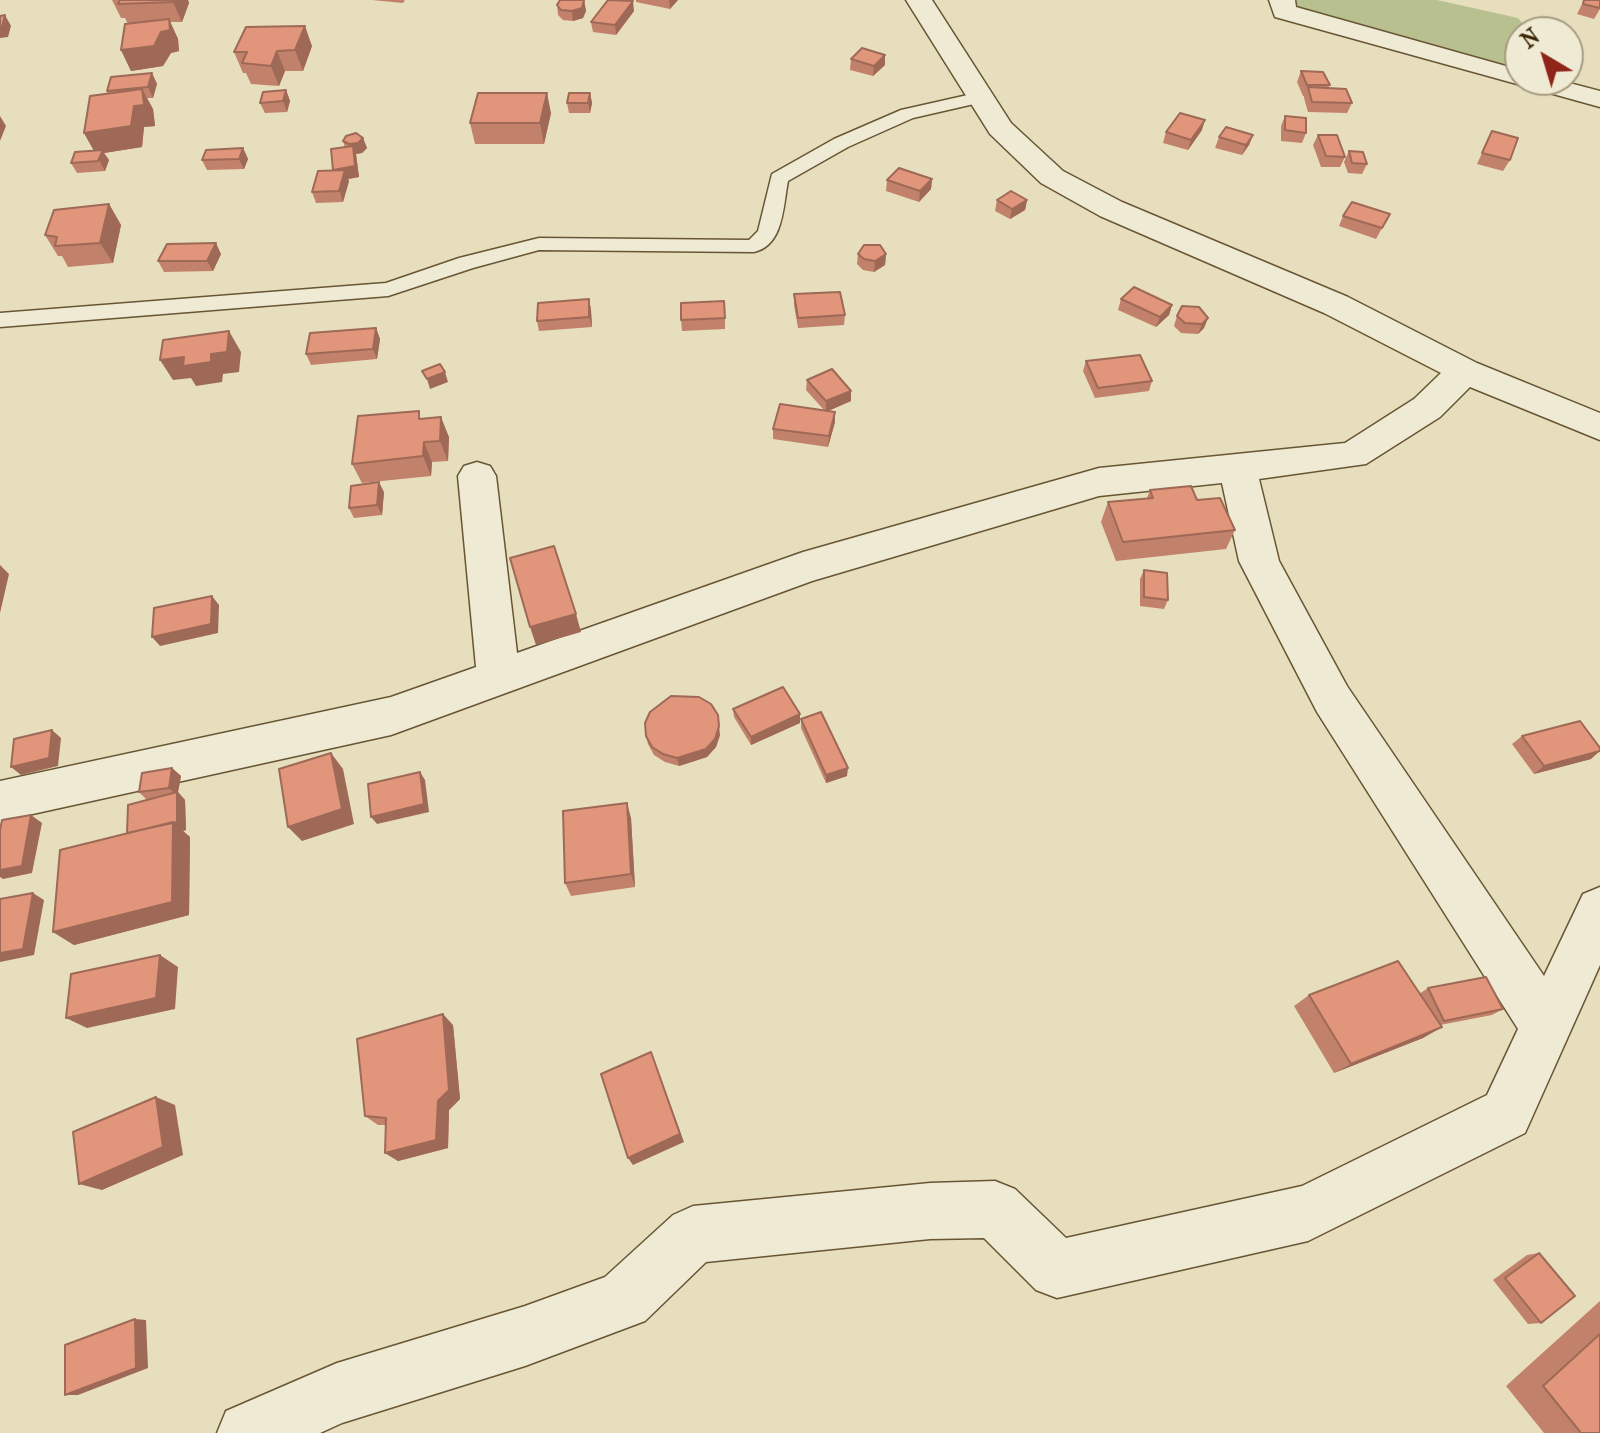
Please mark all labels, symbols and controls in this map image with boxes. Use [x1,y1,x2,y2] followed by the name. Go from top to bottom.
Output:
[1504,16,1584,96] north arrow
[1516,23,1545,54] text: N

